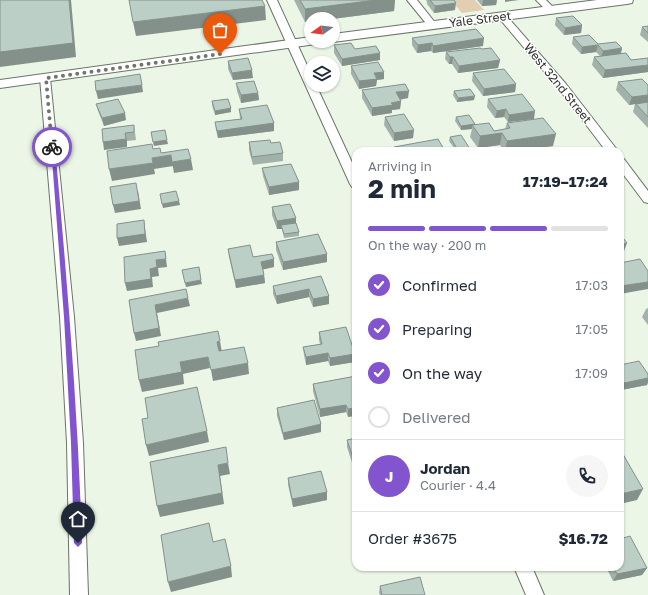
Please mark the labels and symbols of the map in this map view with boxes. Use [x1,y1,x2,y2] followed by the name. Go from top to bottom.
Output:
[448,8,512,30] street label: Yale Street
[304,12,340,48] north arrow
[203,13,237,54] pin
[521,40,595,127] street label: West 32nd Street
[32,127,72,167] courier
[61,502,95,543] pin

